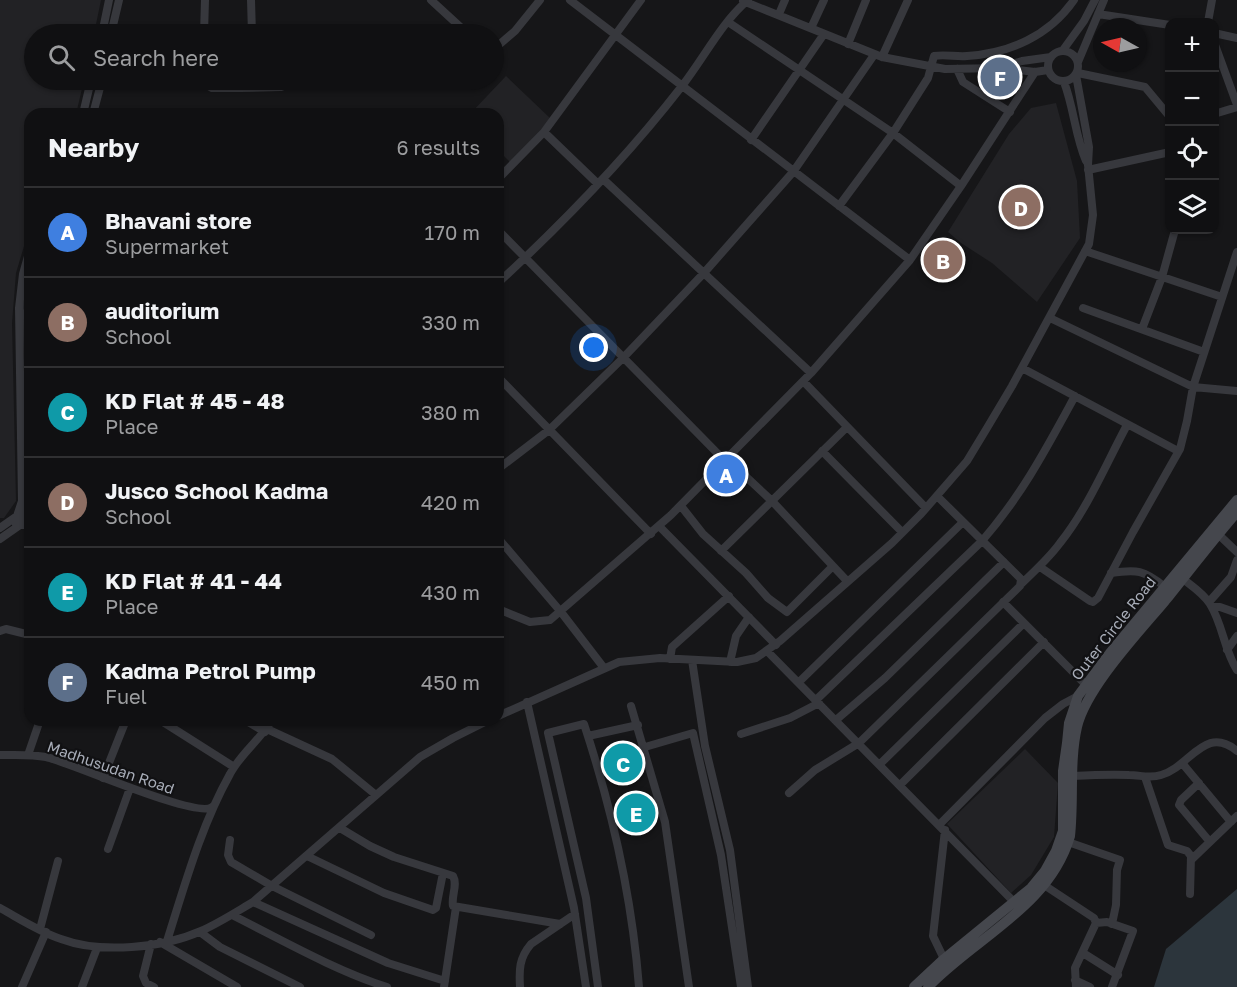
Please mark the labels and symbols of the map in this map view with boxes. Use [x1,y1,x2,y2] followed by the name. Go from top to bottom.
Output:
[1093,18,1147,72] north arrow
[980,54,1020,100] pin: F
[1002,184,1040,230] pin: D
[924,238,962,282] pin: B
[579,333,608,362] your location
[706,452,746,496] pin: A
[1067,573,1159,683] street label: Outer Circle Road
[45,737,177,797] street label: Madhusudan Road
[604,740,642,786] pin: C
[616,790,656,836] pin: E

